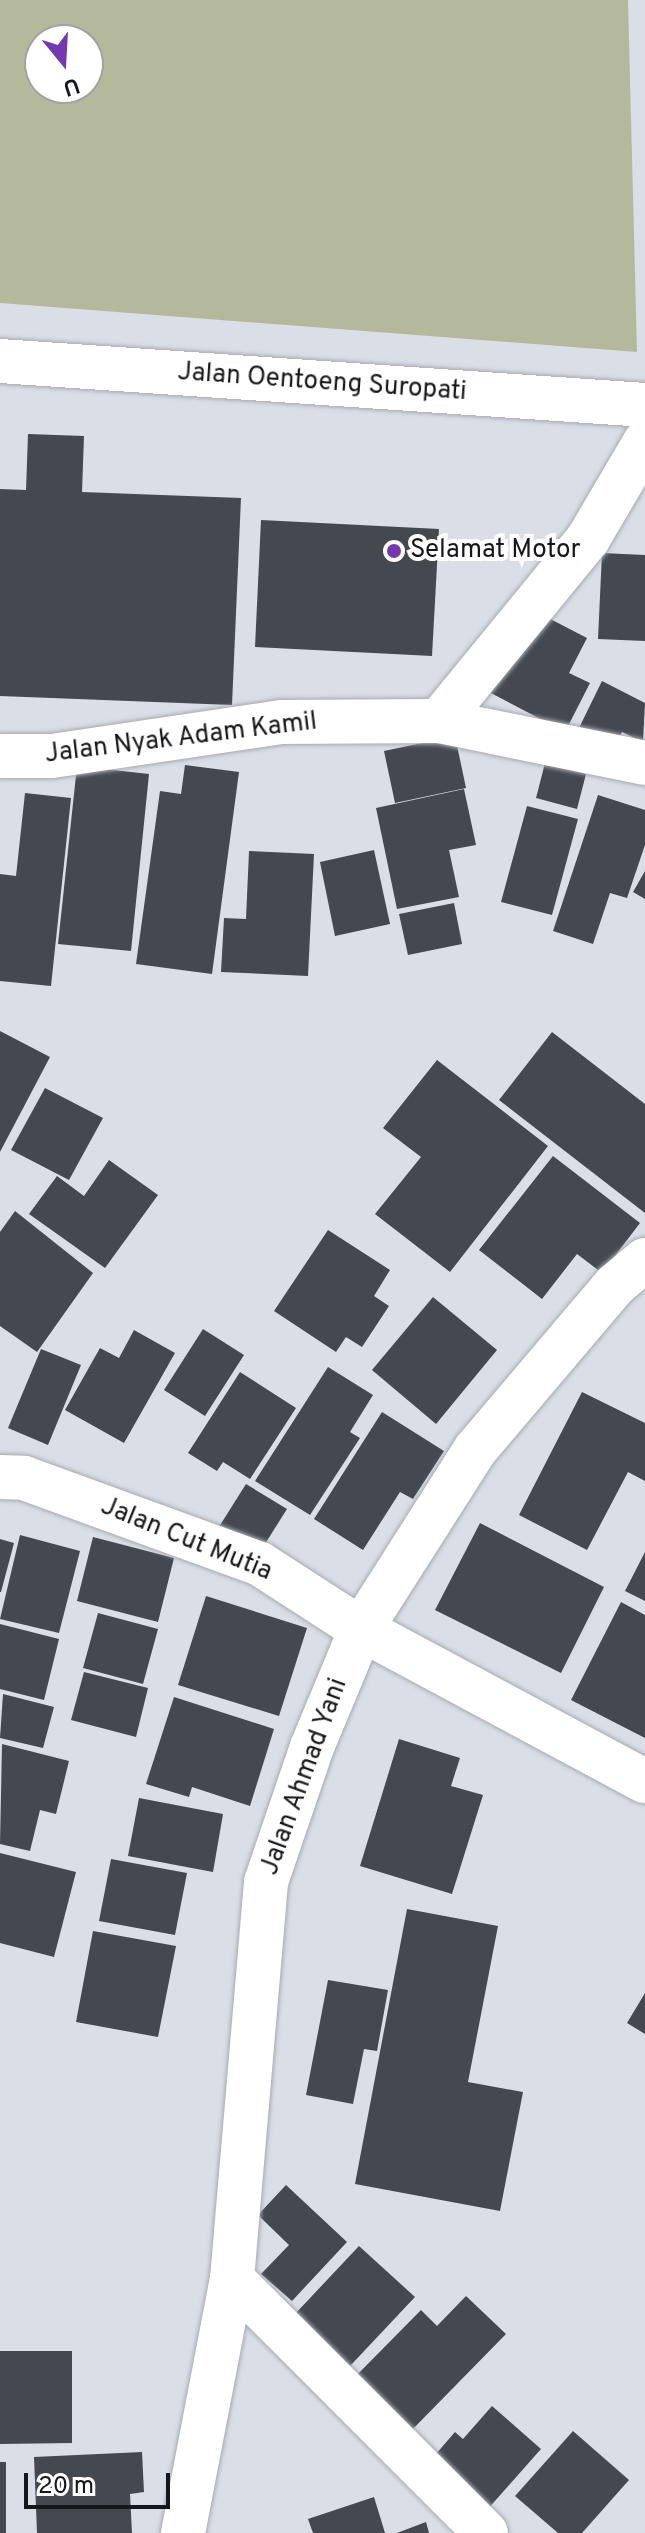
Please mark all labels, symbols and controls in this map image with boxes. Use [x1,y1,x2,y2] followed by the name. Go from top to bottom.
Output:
[24,24,104,104] north arrow
[59,70,83,101] text: U
[176,357,468,409] street label: Jalan Oentoeng Suropati
[410,535,581,567] place label: Selamat Motor
[385,542,403,560] marker: Selamat Motor
[43,707,319,771] street label: Jalan Nyak Adam Kamil
[96,1491,276,1589] street label: Jalan Cut Mutia
[255,1673,355,1881] street label: Jalan Ahmad Yani
[28,2457,174,2507] scale bar
[38,2472,94,2502] text: 20 m

